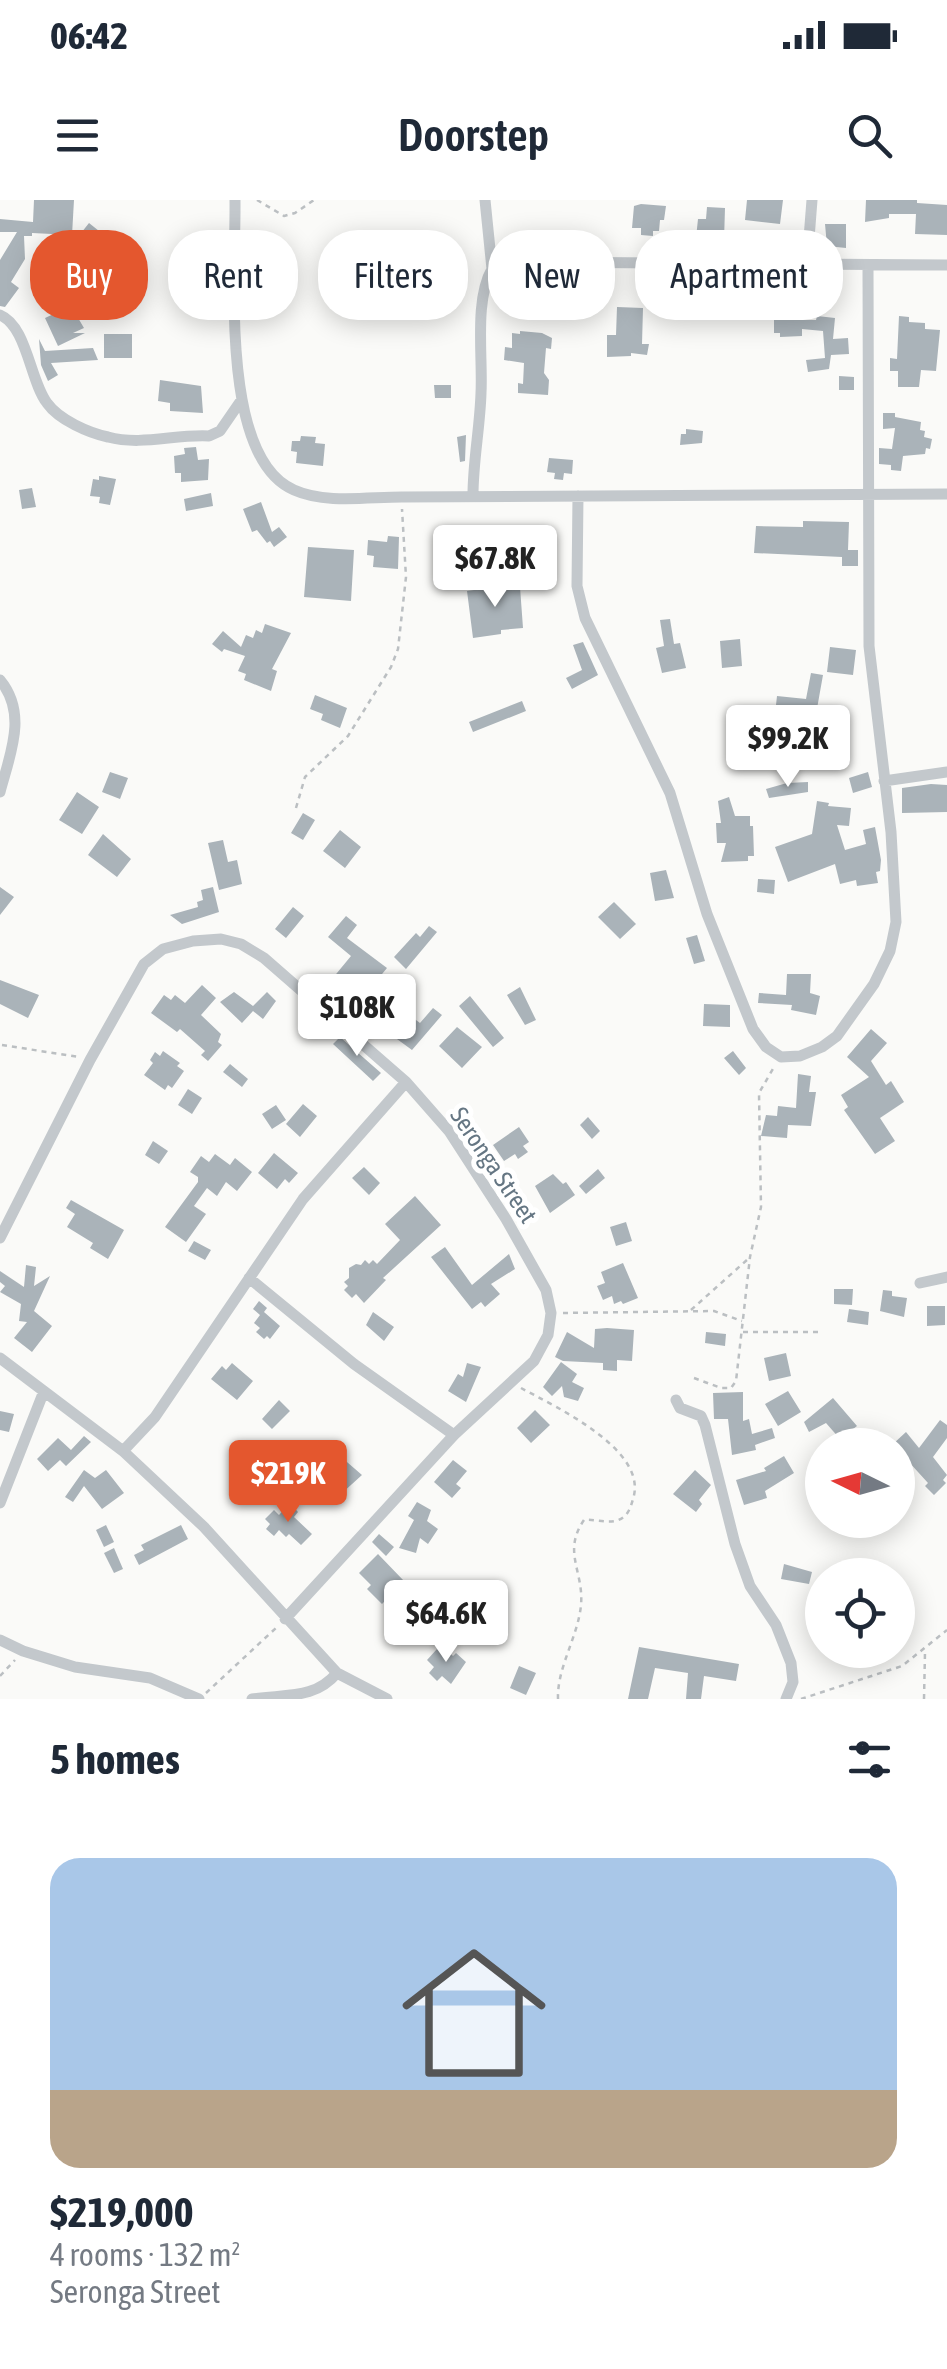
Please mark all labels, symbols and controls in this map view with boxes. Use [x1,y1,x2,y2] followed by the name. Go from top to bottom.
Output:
[50,14,128,57] text: 06:42
[50,108,105,163] icon: menu
[842,108,897,163] icon: search
[398,109,549,161] text: Doorstep
[30,230,148,320] chip: Buy
[168,230,298,320] chip: Rent
[318,230,468,320] chip: Filters
[488,230,615,320] chip: New
[635,230,843,320] chip: Apartment
[414,525,576,610] pin: $67.8K
[455,539,535,576] text: $67.8K
[707,705,869,790] pin: $99.2K
[748,719,828,756] text: $99.2K
[287,974,427,1059] pin: $108K
[320,988,394,1025] text: $108K
[445,1102,543,1228] street label: Seronga Street
[805,1428,915,1538] north arrow
[805,1428,915,1668] map controls
[218,1440,358,1525] pin: $219K
[251,1454,325,1491] text: $219K
[805,1558,915,1668] button: locate
[365,1580,527,1665] pin: $64.6K
[406,1594,486,1631] text: $64.6K
[842,1732,897,1787] icon: filters
[50,1735,180,1783] text: 5 homes
[384,1923,564,2103] icon: home
[50,2188,194,2236] text: $219,000
[50,2236,240,2273] text: 4 rooms · 132 m²
[50,2273,221,2310] text: Seronga Street

